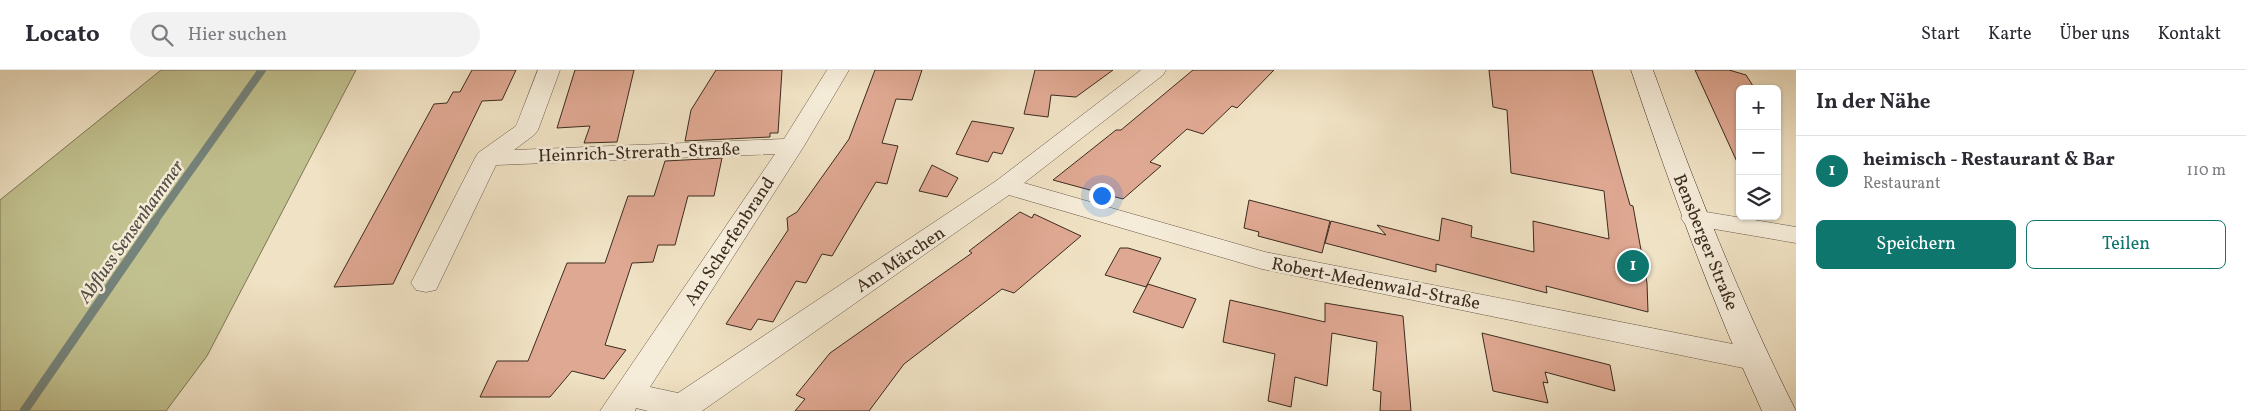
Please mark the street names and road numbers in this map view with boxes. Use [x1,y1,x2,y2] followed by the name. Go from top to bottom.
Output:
[538,137,741,170] street label: Heinrich-Strerath-Straße
[1666,171,1743,314] street label: Bensberger Straße
[679,172,781,311] street label: Am Scherfenbrand
[851,221,951,299] street label: Am Märchen
[1269,252,1482,317] street label: Robert-Medenwald-Straße

